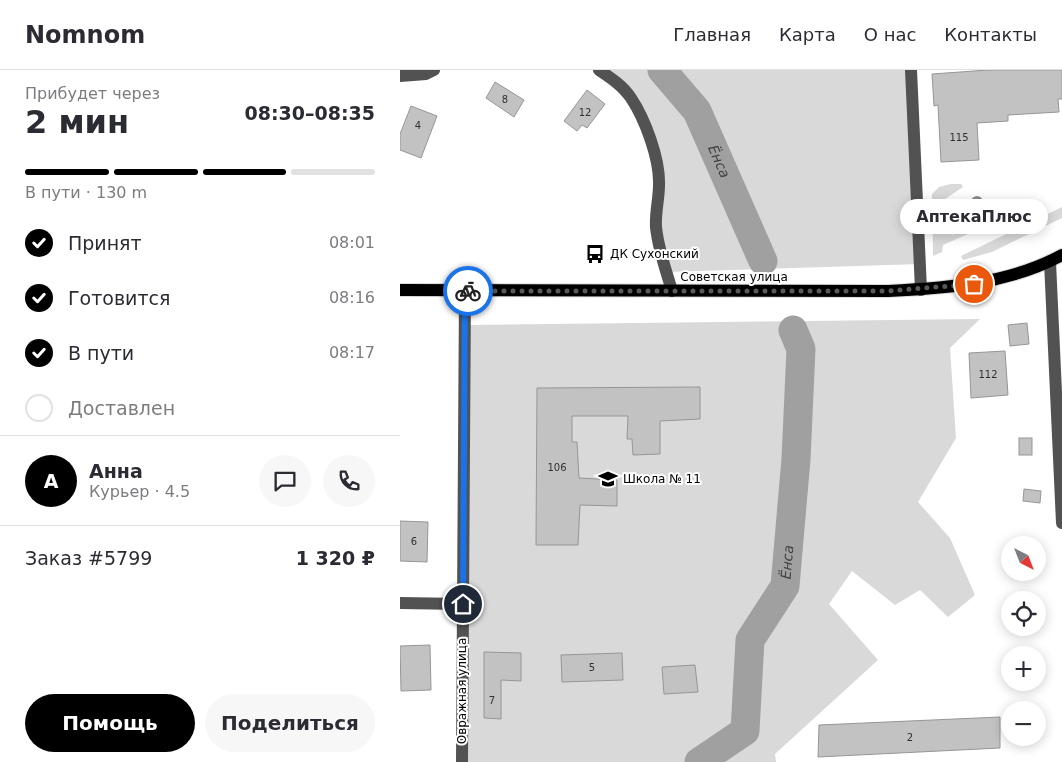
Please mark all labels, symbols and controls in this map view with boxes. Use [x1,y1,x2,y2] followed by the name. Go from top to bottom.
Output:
[25,21,145,49] text: Nomnom
[673,24,751,45] text: Главная
[779,24,836,45] text: Карта
[864,24,916,45] text: О нас
[944,24,1037,45] text: Контакты
[25,84,160,103] text: Прибудет через
[502,94,508,105] house number: 8
[245,102,375,124] text: 08:30–08:35
[25,103,129,141] text: 2 мин
[579,107,591,118] house number: 12
[415,120,421,131] house number: 4
[949,132,969,143] house number: 115
[705,142,733,180] water label: Ёнса
[25,183,147,202] text: В пути · 130 m
[900,199,1048,234] callout: АптекаПлюс
[916,207,1032,226] text: АптекаПлюс
[25,229,53,257] icon: check
[68,232,142,254] text: Принят
[329,233,375,252] text: 08:01
[584,243,606,265] bus stop icon: ДК Сухонский
[610,247,699,261] place label: ДК Сухонский
[953,263,995,305] pin
[443,266,493,316] courier
[680,270,788,284] street label: Советская улица
[960,270,988,298] icon: bag
[454,277,482,305] icon: bike
[25,284,53,312] icon: check
[68,287,170,309] text: Готовится
[329,288,375,307] text: 08:16
[25,339,53,367] icon: check
[68,342,134,364] text: В пути
[329,343,375,362] text: 08:17
[978,369,998,380] house number: 112
[68,397,175,419] text: Доставлен
[259,455,311,507] button: chat
[323,455,375,507] button: phone
[89,460,143,482] text: Анна
[547,462,567,473] house number: 106
[597,468,619,490] school or university icon: Школа № 11
[44,470,58,492] text: А
[623,472,701,486] place label: Школа № 11
[89,482,190,501] text: Курьер · 4.5
[411,536,417,547] house number: 6
[1001,536,1046,581] north arrow
[1001,536,1046,746] map controls
[777,544,797,580] water label: Ёнса
[25,547,152,569] text: Заказ #5799
[296,547,375,569] text: 1 320 ₽
[442,583,484,625] pin
[449,590,477,618] icon: home
[1001,591,1046,636] button: locate
[455,638,469,744] street label: Овражная улица
[1001,646,1046,691] button: +
[589,662,595,673] house number: 5
[25,694,195,752] button: Помощь
[205,694,375,752] button: Поделиться
[489,695,495,706] house number: 7
[1001,701,1046,746] button: −
[907,732,913,743] house number: 2

